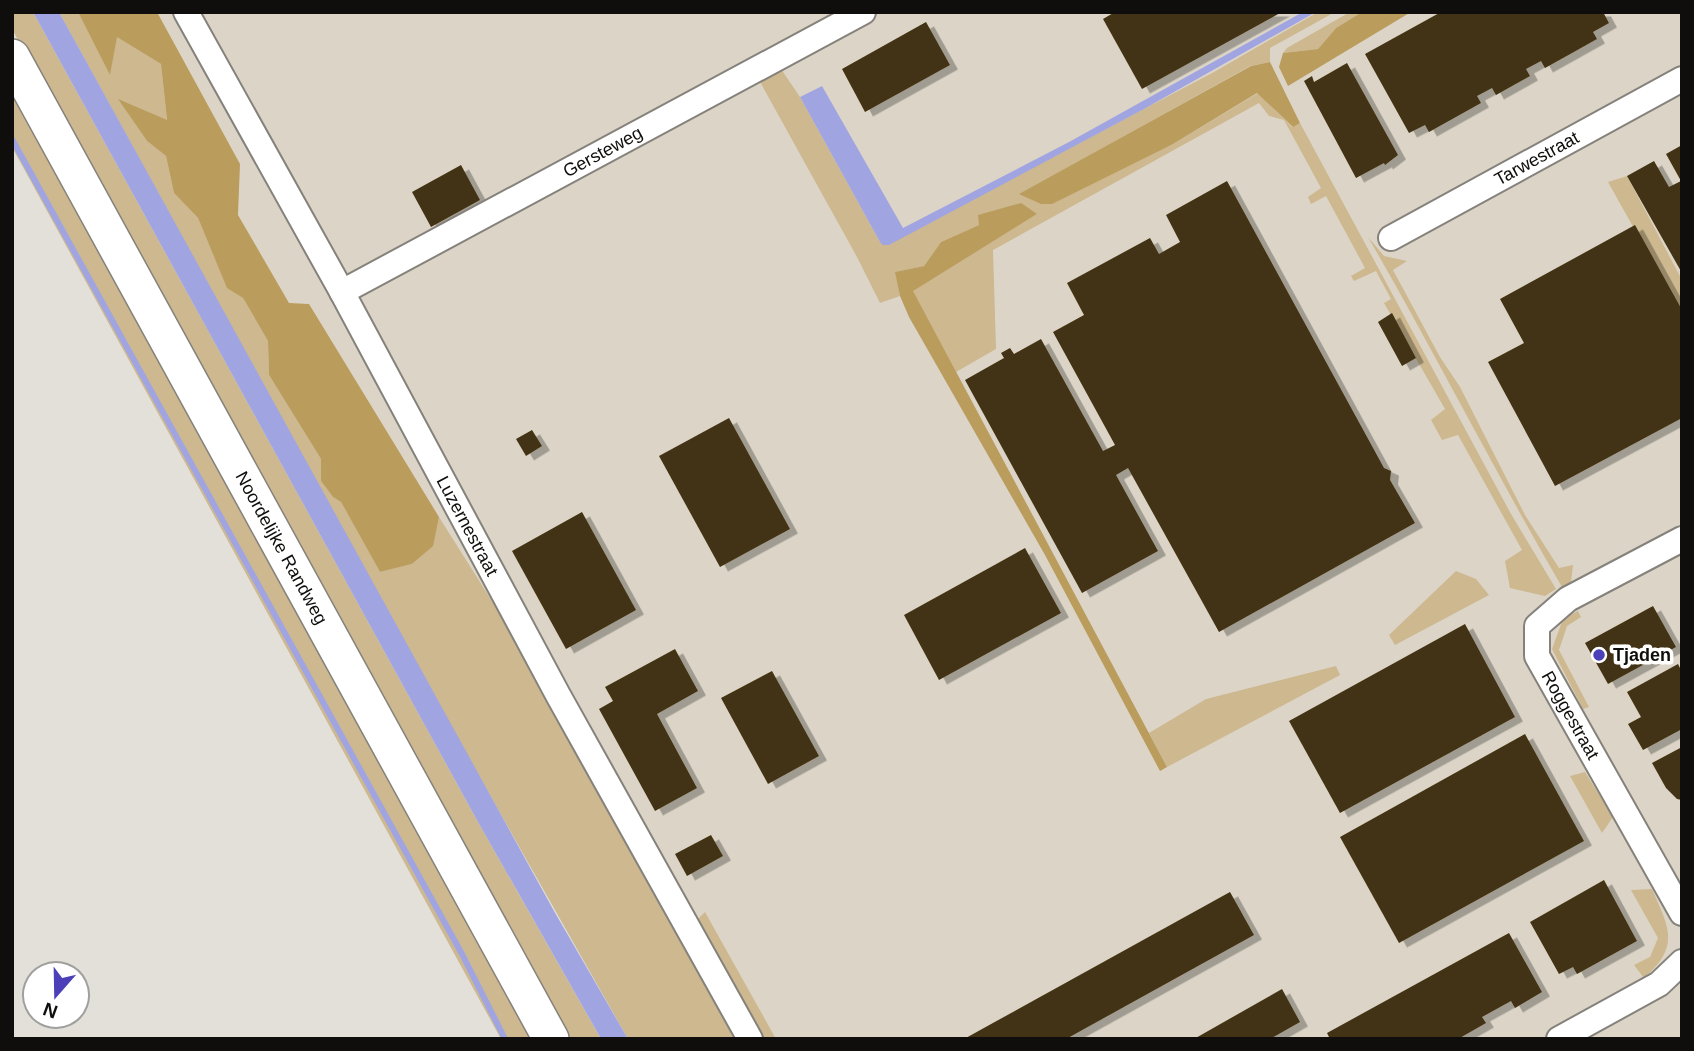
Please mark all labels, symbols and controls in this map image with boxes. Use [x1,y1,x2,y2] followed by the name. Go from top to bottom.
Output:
[560,122,646,181] street label: Gersteweg
[1491,127,1582,189] street label: Tarwestraat
[232,468,331,628] street label: Noordelijke Randweg
[433,473,502,579] street label: Luzernestraat
[1613,645,1671,665] place label: Tjaden
[1591,647,1607,663] marker: Tjaden
[1538,668,1603,763] street label: Roggestraat
[21,960,91,1030] north arrow
[40,998,60,1023] text: N

